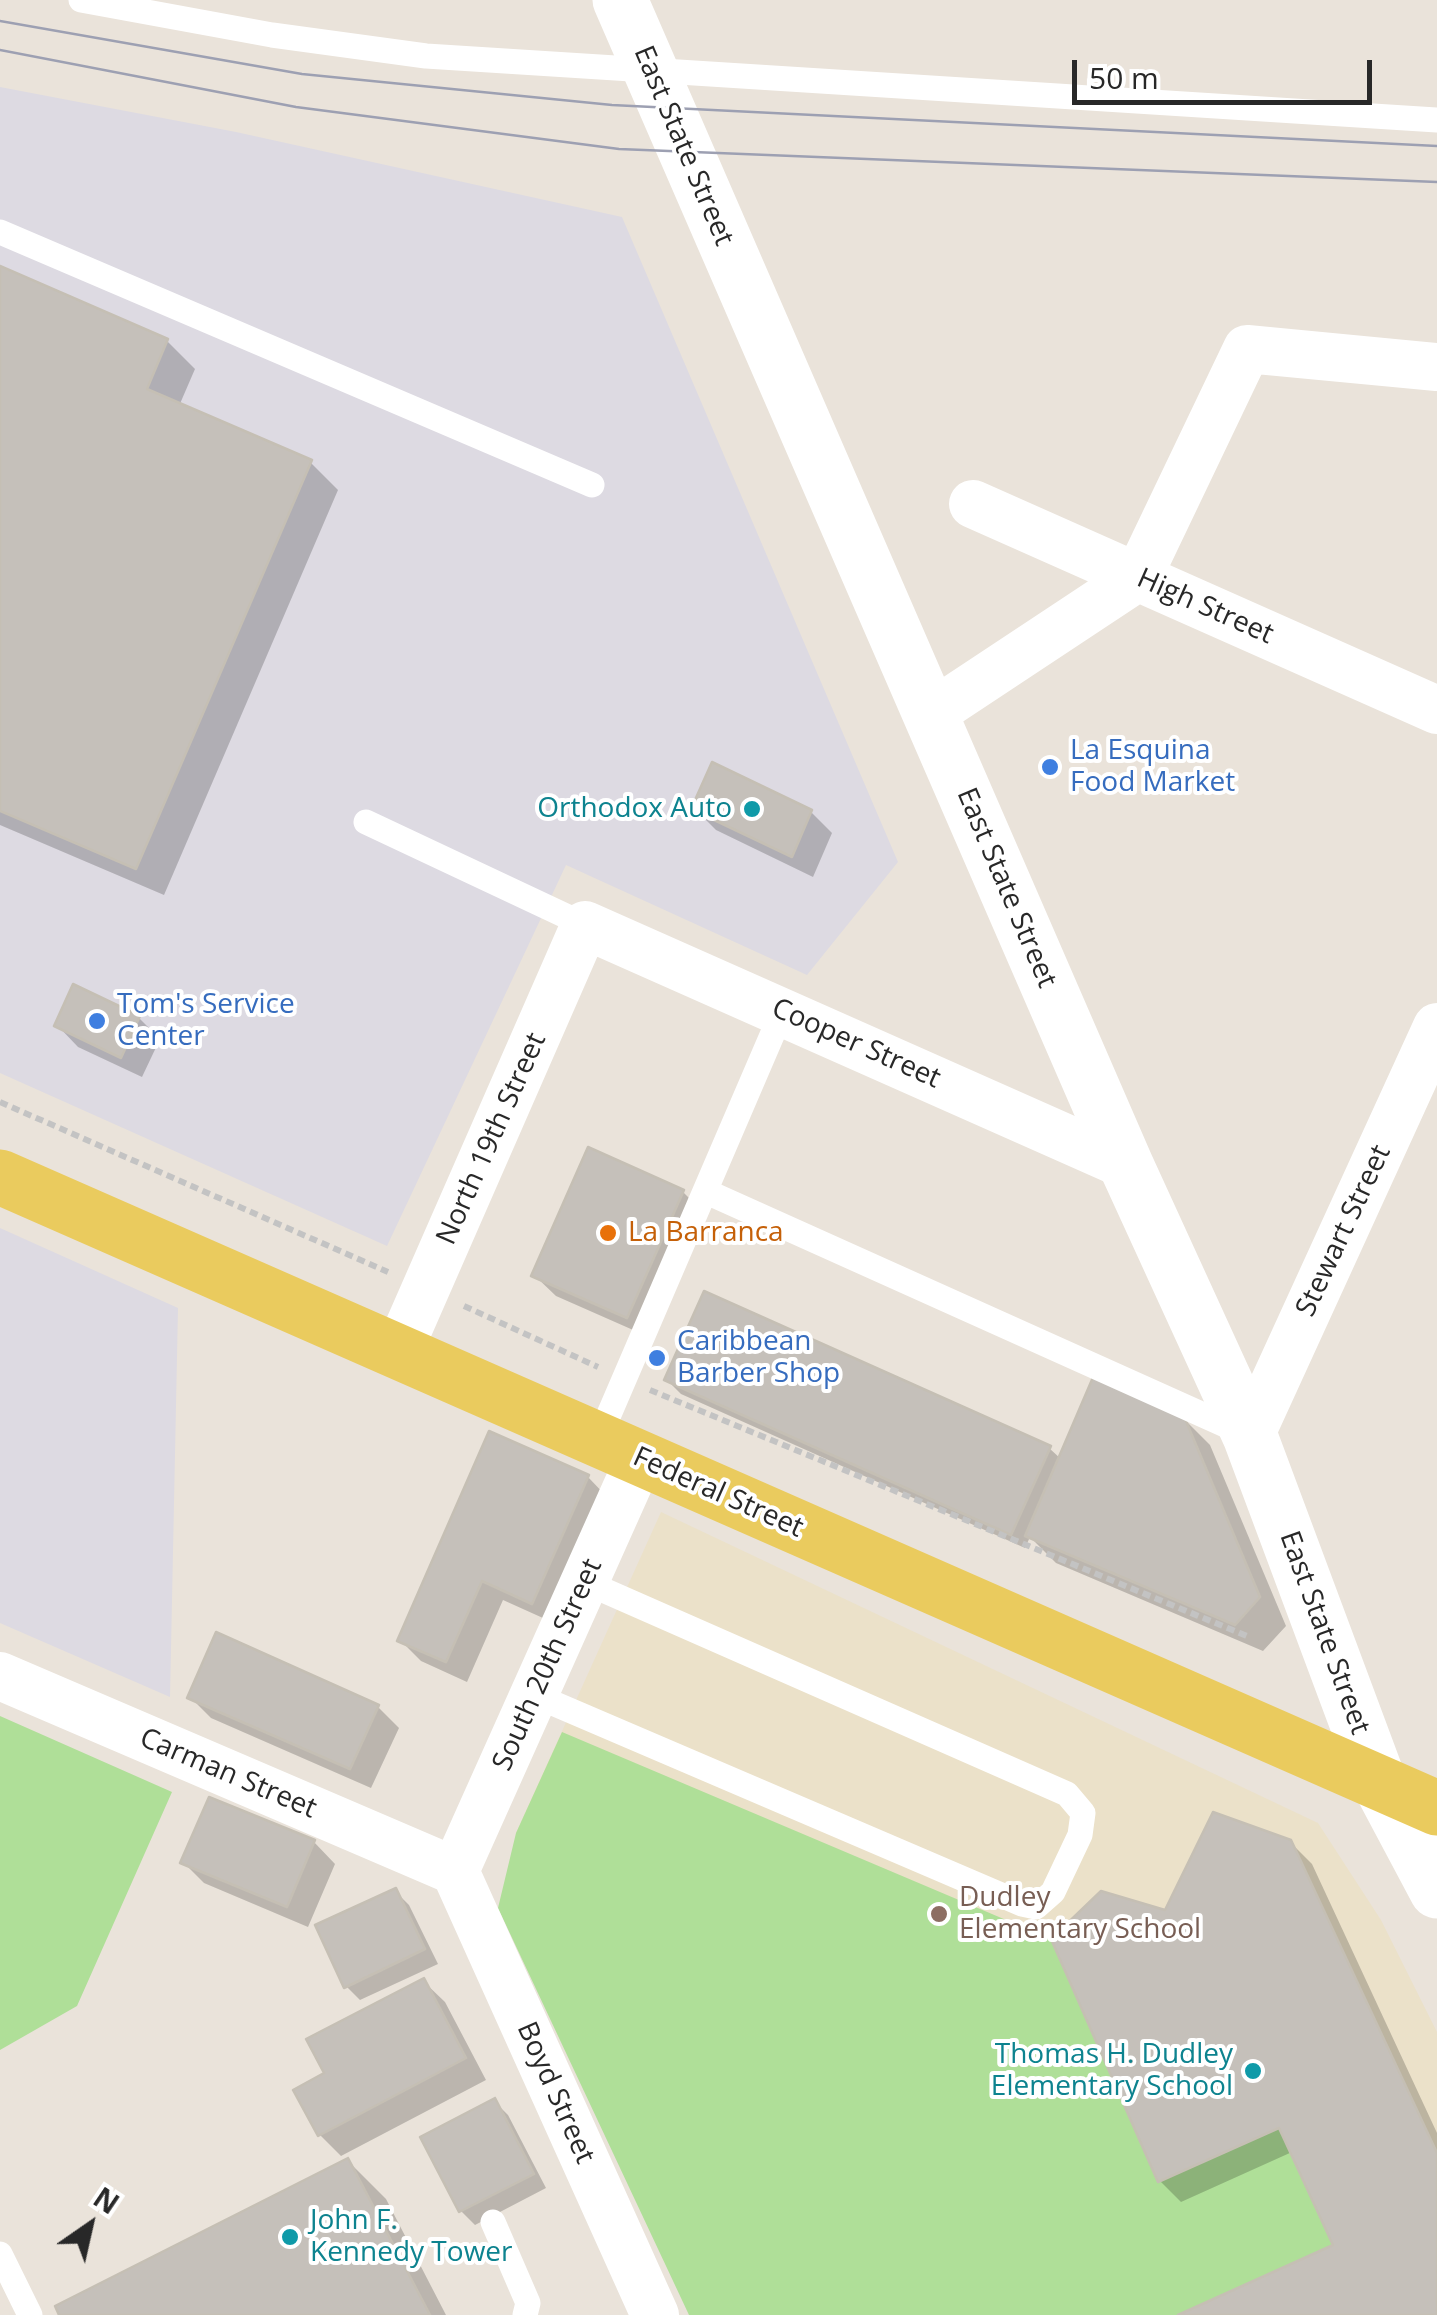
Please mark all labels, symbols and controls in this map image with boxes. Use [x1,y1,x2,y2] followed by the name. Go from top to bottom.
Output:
[1077,40,1377,102] scale bar
[626,41,740,251] street label: East State Street
[1089,57,1159,98] text: 50 m
[1132,562,1278,652] street label: High Street
[1070,734,1235,800] place label: La Esquina Food Market
[1039,756,1061,778] marker: La Esquina Food Market
[949,783,1063,993] street label: East State Street
[537,792,732,826] place label: Orthodox Auto
[741,798,763,820] marker: Orthodox Auto
[117,988,295,1054] place label: Tom's Service Center
[766,992,946,1096] street label: Cooper Street
[86,1010,108,1032] marker: Tom's Service Center
[430,1028,554,1250] street label: North 19th Street
[1290,1140,1398,1322] street label: Stewart Street
[628,1216,784,1250] place label: La Barranca
[597,1222,619,1244] marker: La Barranca
[677,1325,840,1391] place label: Caribbean Barber Shop
[646,1347,668,1369] marker: Caribbean Barber Shop
[628,1441,808,1545] street label: Federal Street
[1272,1527,1376,1739] street label: East State Street
[486,1554,610,1776] street label: South 20th Street
[135,1722,321,1826] street label: Carman Street
[959,1881,1201,1947] place label: Dudley Elementary School
[928,1903,950,1925] marker: Dudley Elementary School
[509,2017,601,2169] street label: Boyd Street
[991,2038,1233,2104] place label: Thomas H. Dudley Elementary School
[1242,2060,1264,2082] marker: Thomas H. Dudley Elementary School
[40,2175,140,2275] north arrow
[87,2178,127,2222] text: N
[310,2204,512,2270] place label: John F. Kennedy Tower
[279,2226,301,2248] marker: John F. Kennedy Tower

